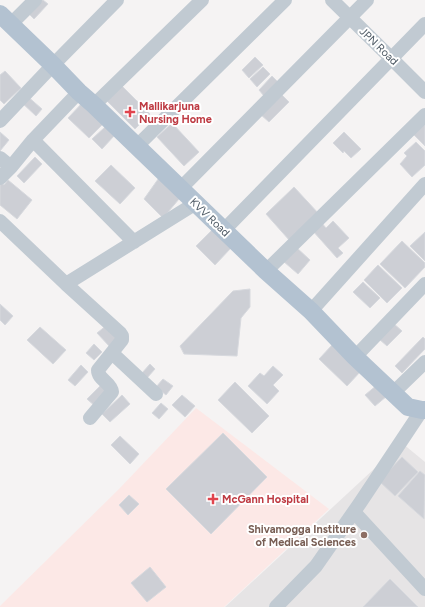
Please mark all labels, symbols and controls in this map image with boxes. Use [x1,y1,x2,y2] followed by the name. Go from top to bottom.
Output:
[357,25,401,68] street label: JPN Road
[139,100,212,126] place label: Mallikarjuna Nursing Home
[124,106,136,118] marker: Mallikarjuna Nursing Home
[187,195,232,239] street label: KVV Road
[207,493,219,505] marker: McGann Hospital
[222,493,309,506] place label: McGann Hospital
[248,523,356,549] place label: Shivamogga Institure of Medical Sciences
[359,530,369,540] marker: Shivamogga Institure of Medical Sciences

